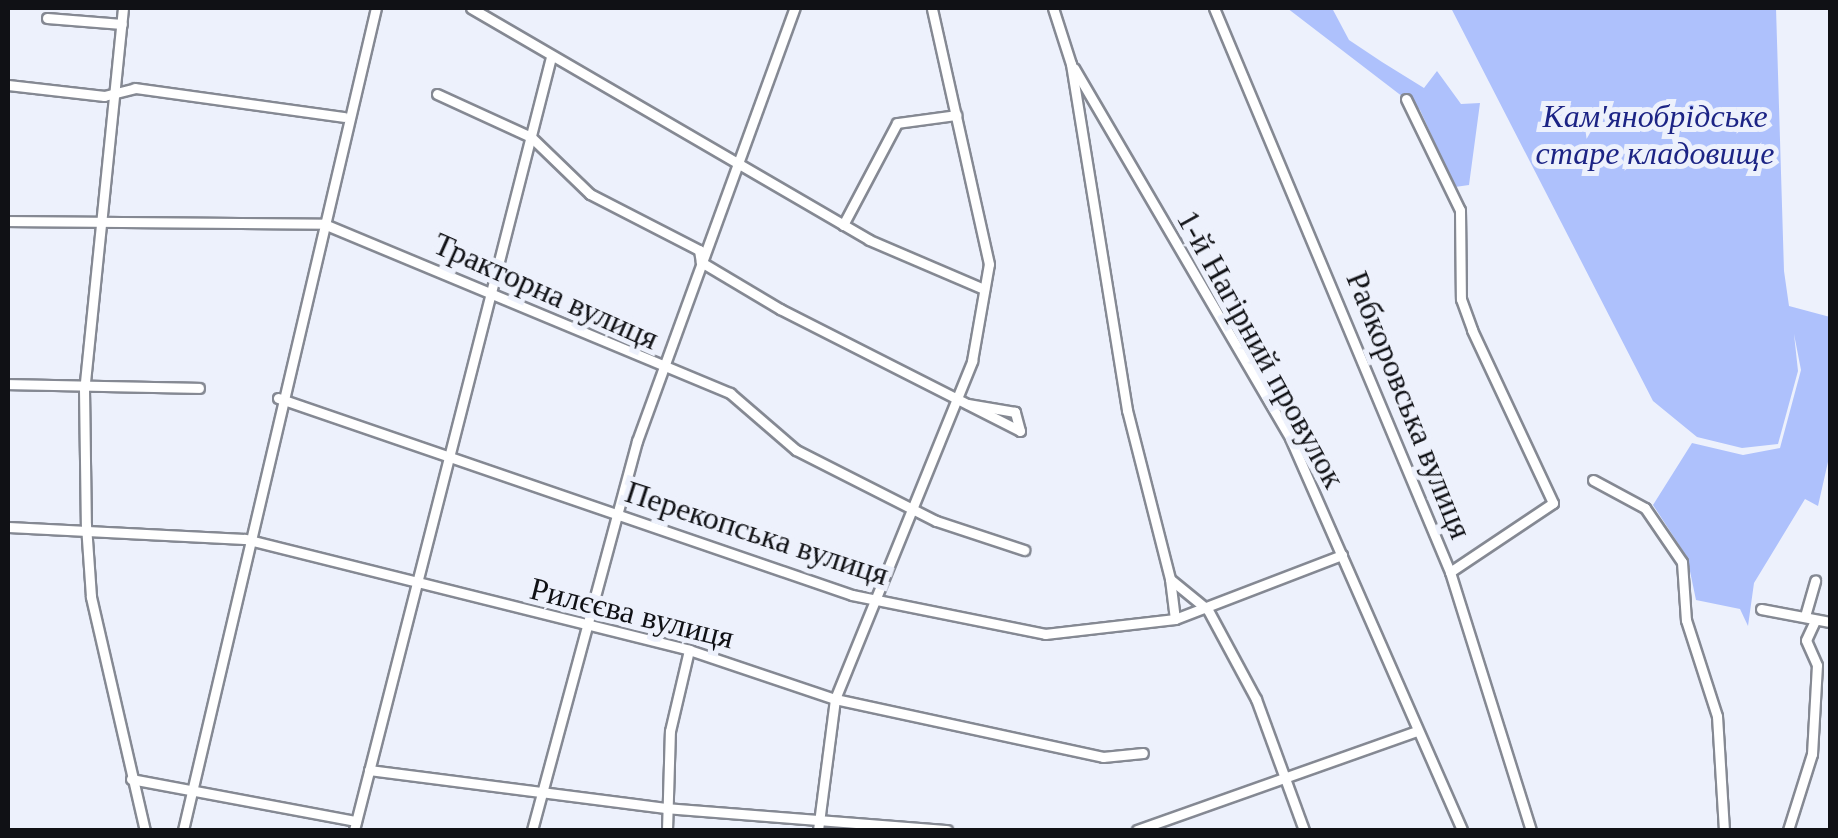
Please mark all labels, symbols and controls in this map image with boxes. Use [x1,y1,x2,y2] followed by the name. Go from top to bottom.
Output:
[1535,98,1775,173] park label: Кам'янобрідське старе кладовище
[1169,203,1353,495] street label: 1-й Нагірний провулок
[428,224,664,358] street label: Тракторна вулиця
[1338,266,1480,544] street label: Рабкоровська вулиця
[621,472,893,594] street label: Перекопська вулиця
[526,569,738,657] street label: Рилєєва вулиця

